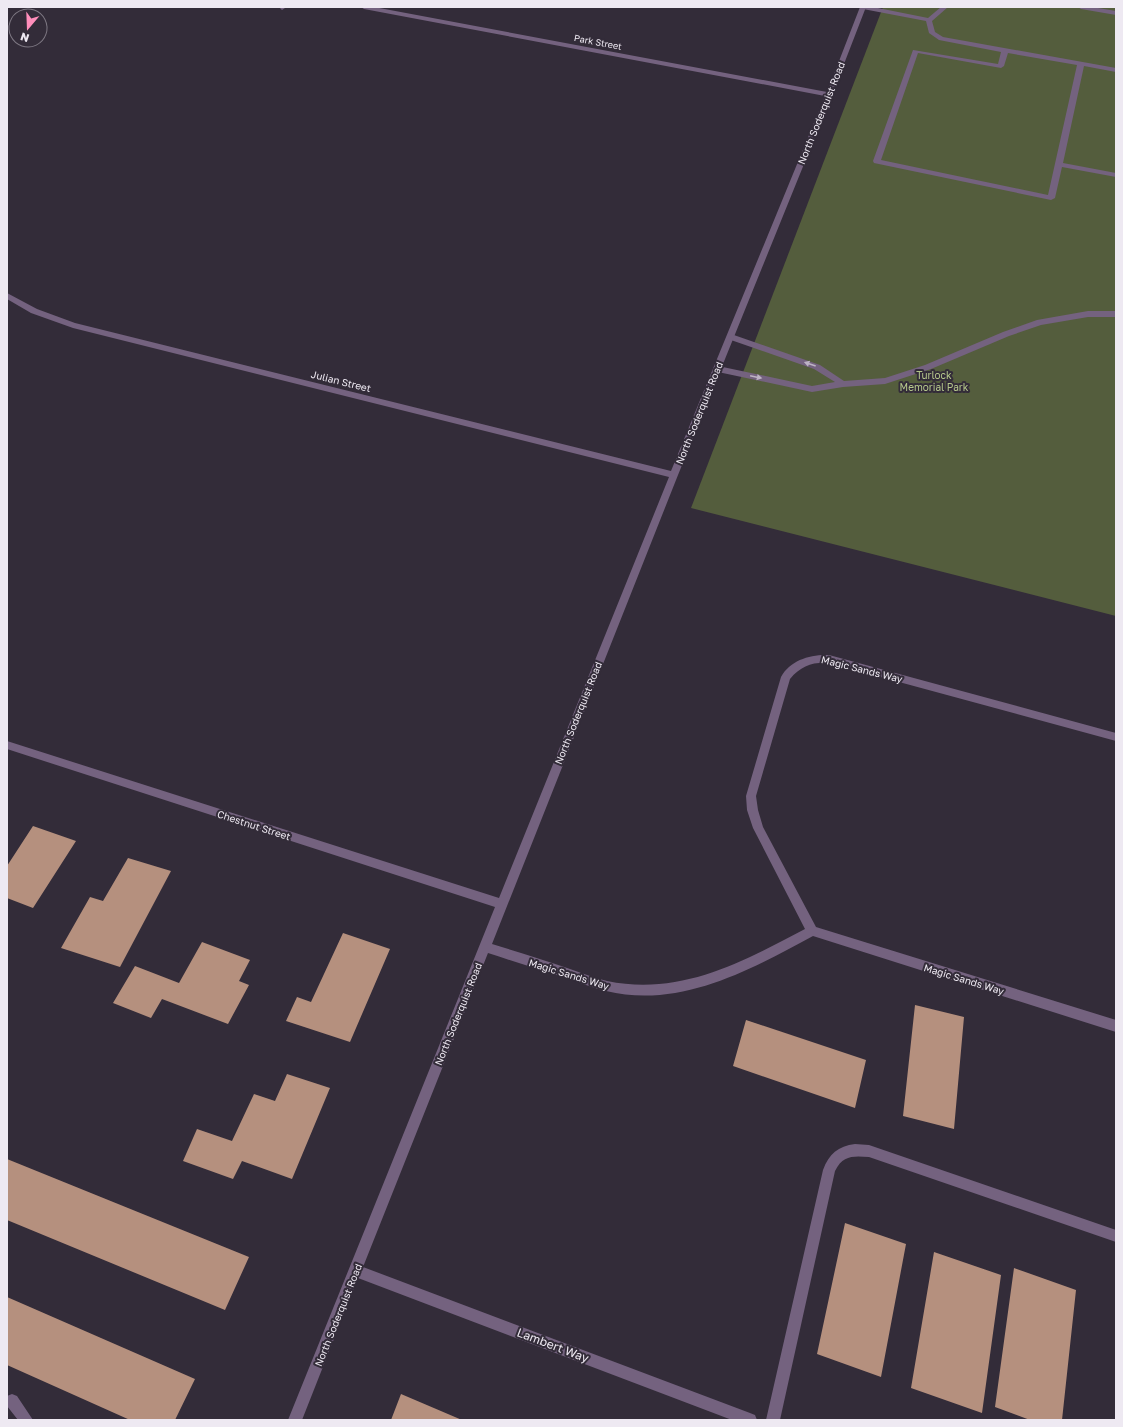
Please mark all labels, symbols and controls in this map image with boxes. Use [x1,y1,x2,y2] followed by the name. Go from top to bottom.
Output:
[8,8,48,48] north arrow
[19,30,31,45] text: N
[573,32,623,52] street label: Park Street
[795,60,847,166] street label: North Soderquist Road
[673,360,725,466] street label: North Soderquist Road
[804,361,816,367] one-way arrow
[310,368,372,394] street label: Julian Street
[900,369,969,393] park label: Turlock Memorial Park
[750,375,762,381] one-way arrow
[820,653,904,685] street label: Magic Sands Way
[552,660,604,766] street label: North Soderquist Road
[216,807,292,843] street label: Chestnut Street
[527,956,611,992] street label: Magic Sands Way
[432,961,484,1067] street label: North Soderquist Road
[922,961,1006,997] street label: Magic Sands Way
[312,1262,364,1368] street label: North Soderquist Road
[515,1324,591,1366] street label: Lambert Way

